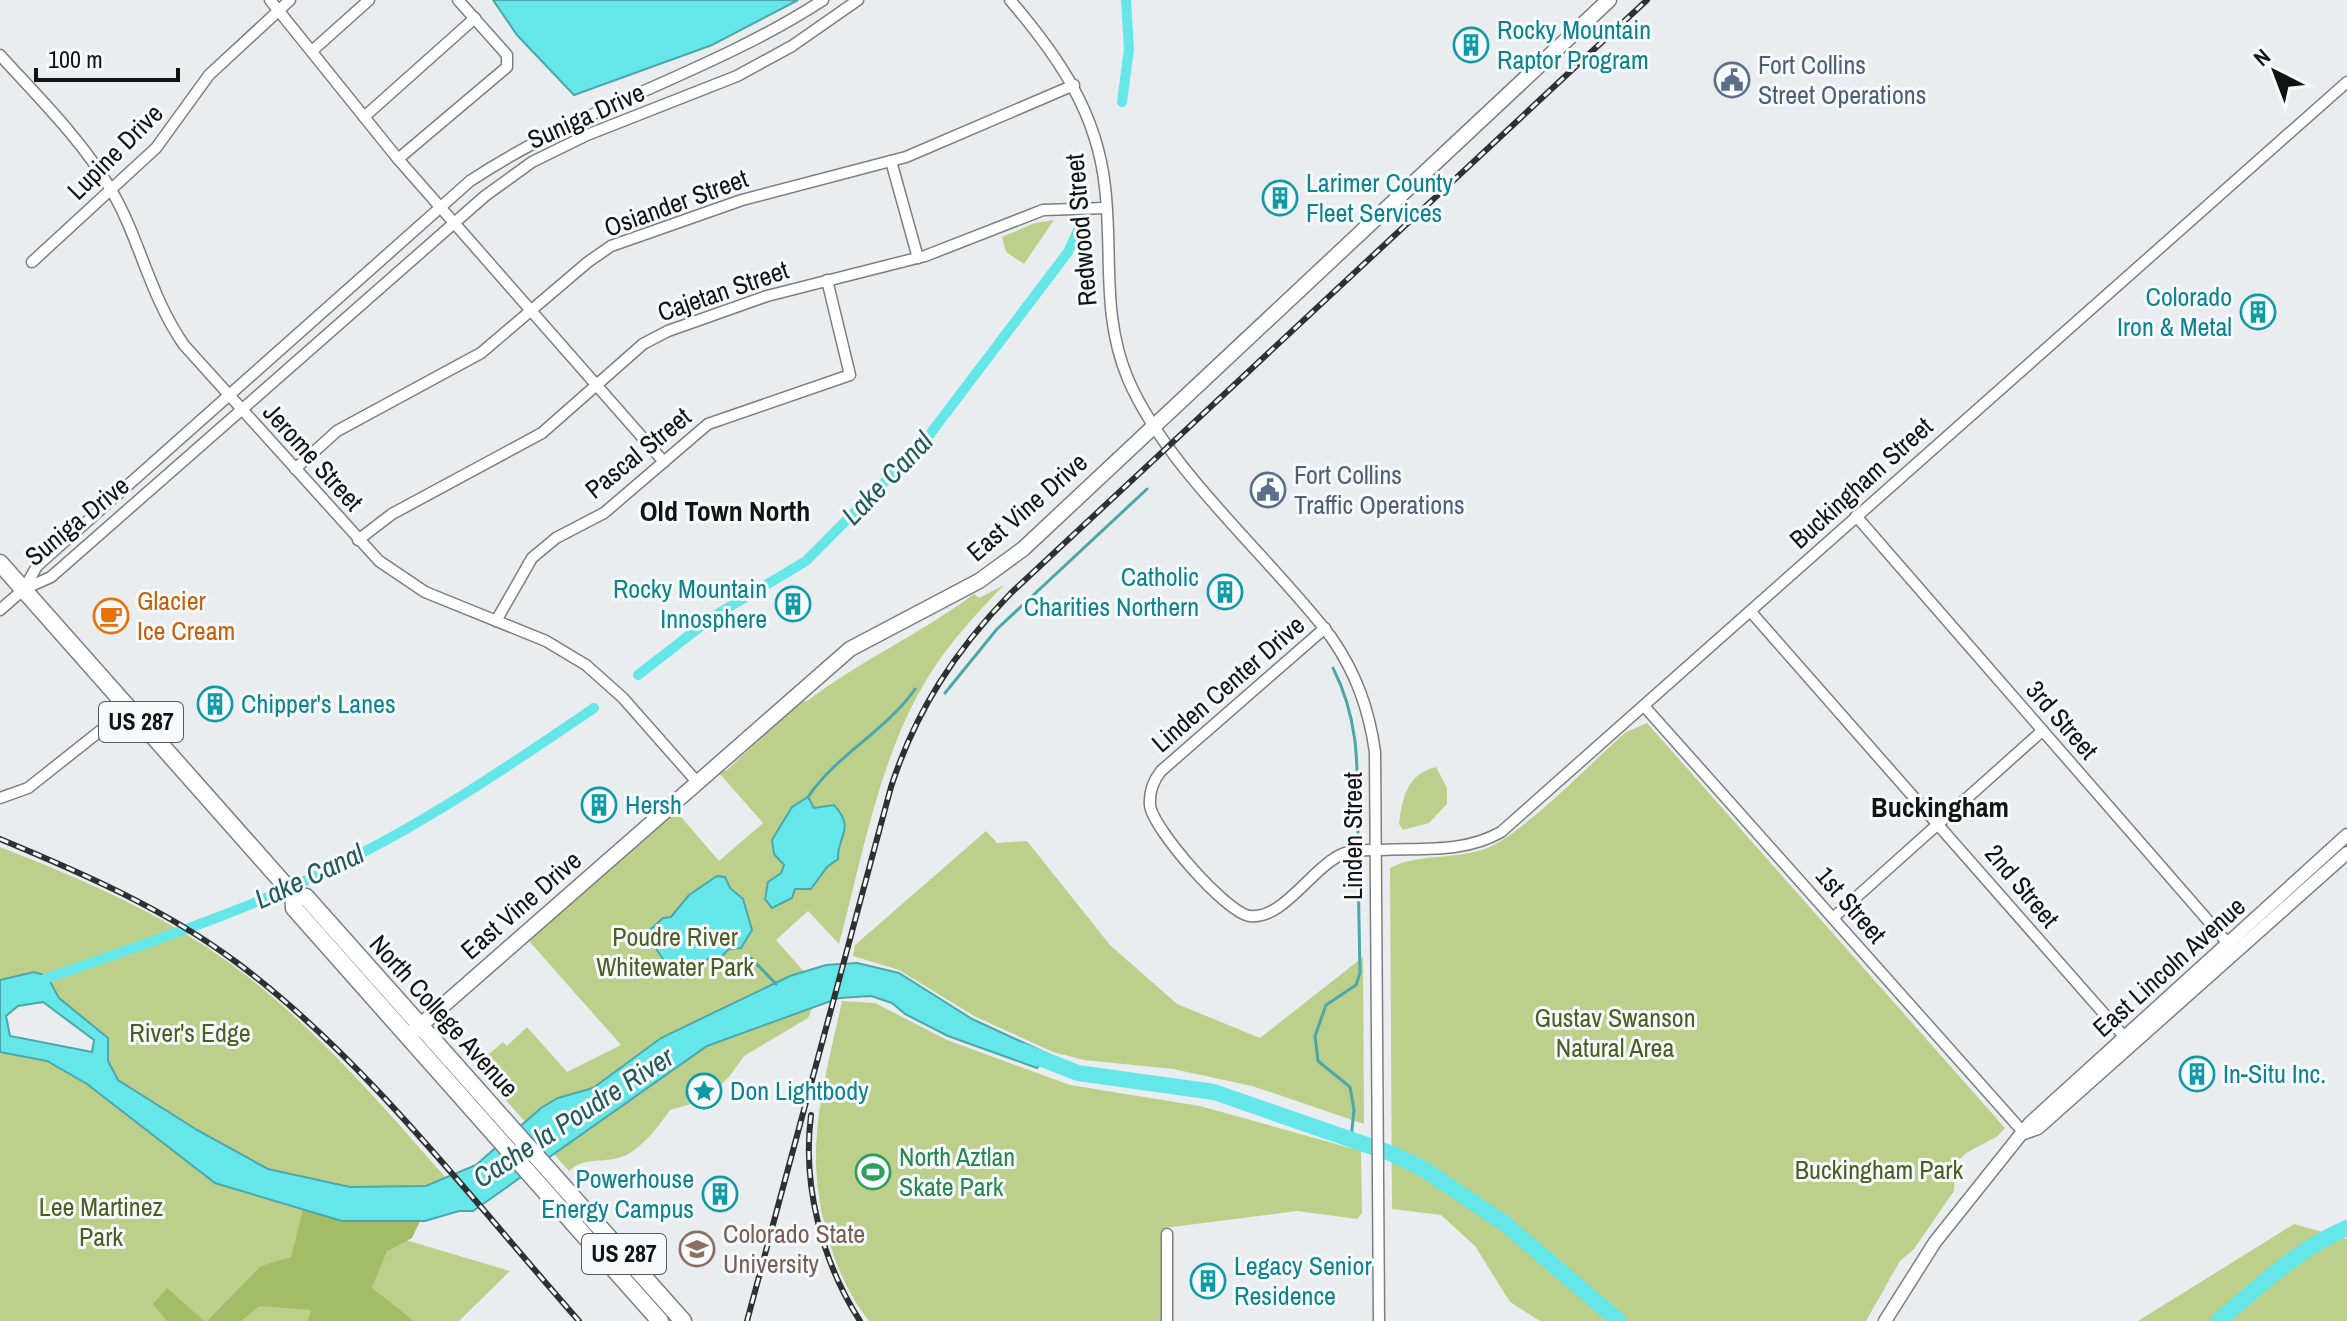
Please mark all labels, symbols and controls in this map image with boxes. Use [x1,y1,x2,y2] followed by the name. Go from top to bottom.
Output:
[1497,12,1651,77] place label: Rocky Mountain Raptor Program
[1452,26,1490,64] building icon: Rocky Mountain Raptor Program
[36,32,178,82] scale bar
[2235,32,2315,112] north arrow
[2247,42,2276,73] text: N
[48,43,103,75] text: 100 m
[1758,47,1926,112] place label: Fort Collins Street Operations
[1713,61,1751,99] public building icon: Fort Collins Street Operations
[522,74,650,157] street label: Suniga Drive
[59,96,170,207] street label: Lupine Drive
[1056,152,1105,308] street label: Redwood Street
[599,160,753,245] street label: Osiander Street
[1306,165,1453,230] place label: Larimer County Fleet Services
[1261,179,1299,217] building icon: Larimer County Fleet Services
[653,252,793,329] street label: Cajetan Street
[2117,279,2232,344] place label: Colorado Iron & Metal
[2239,293,2277,331] building icon: Colorado Iron & Metal
[256,395,371,518] street label: Jerome Street
[577,399,698,506] street label: Pascal Street
[1782,409,1940,556] street label: Buckingham Street
[833,422,942,533] water label: Lake Canal
[959,445,1094,569] street label: East Vine Drive
[1294,457,1465,522] place label: Fort Collins Traffic Operations
[17,468,136,573] street label: Suniga Drive
[1249,471,1287,509] public building icon: Fort Collins Traffic Operations
[640,492,810,530] district label: Old Town North
[1024,559,1199,624] place label: Catholic Charities Northern
[613,571,767,636] place label: Rocky Mountain Innosphere
[1206,573,1244,611] building icon: Catholic Charities Northern
[137,583,235,648] place label: Glacier Ice Cream
[774,585,812,623] building icon: Rocky Mountain Innosphere
[92,597,130,635] cafe icon: Glacier Ice Cream
[1144,607,1312,760] street label: Linden Center Drive
[2018,673,2106,767] street label: 3rd Street
[196,685,234,723] building icon: Chipper's Lanes
[241,686,396,721] place label: Chipper's Lanes
[99,702,183,742] road number: US 287
[1335,772,1370,900] street label: Linden Street
[580,786,618,824] building icon: Hersh
[625,787,682,822] place label: Hersh
[1871,788,2009,826] district label: Buckingham
[248,834,370,918] water label: Lake Canal
[1977,837,2067,935] street label: 2nd Street
[453,843,588,967] street label: East Vine Drive
[1808,859,1895,951] street label: 1st Street
[2085,889,2252,1045] street label: East Lincoln Avenue
[596,919,754,984] park label: Poudre River Whitewater Park
[362,927,527,1104] street label: North College Avenue
[1534,1000,1696,1065] park label: Gustav Swanson Natural Area
[129,1015,251,1050] park label: River's Edge
[465,1037,682,1196] water label: Cache la Poudre River
[2178,1055,2216,1093] building icon: In-Situ Inc.
[2223,1056,2326,1091] place label: In-Situ Inc.
[685,1072,723,1110] place icon: Don Lightbody
[730,1073,869,1108] place label: Don Lightbody
[899,1139,1015,1204] place label: North Aztlan Skate Park
[1795,1152,1963,1187] park label: Buckingham Park
[854,1153,892,1191] sports icon: North Aztlan Skate Park
[541,1161,694,1226] place label: Powerhouse Energy Campus
[701,1175,739,1213] building icon: Powerhouse Energy Campus
[39,1189,163,1254] park label: Lee Martinez Park
[723,1216,865,1281] place label: Colorado State University
[678,1230,716,1268] school or university icon: Colorado State University
[582,1234,666,1274] road number: US 287
[1234,1248,1372,1313] place label: Legacy Senior Residence
[1189,1262,1227,1300] building icon: Legacy Senior Residence

